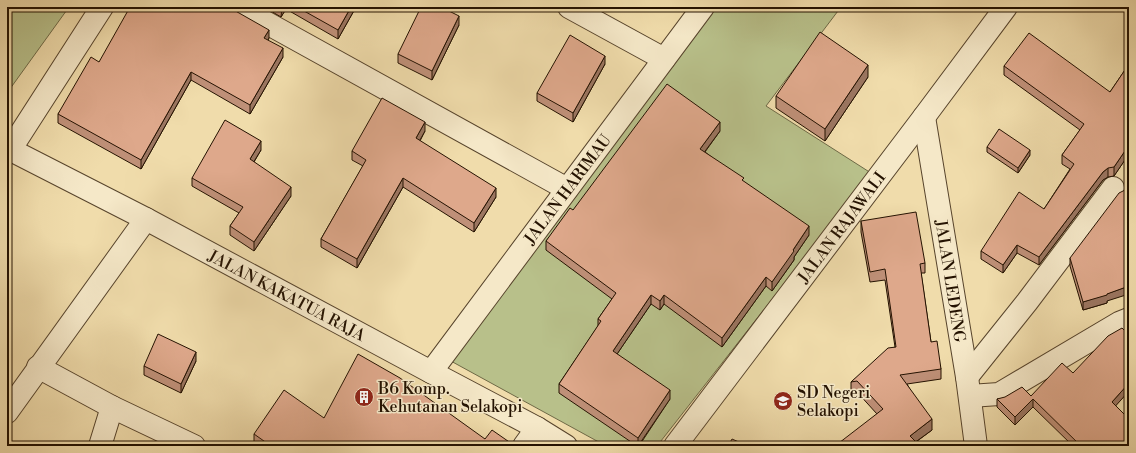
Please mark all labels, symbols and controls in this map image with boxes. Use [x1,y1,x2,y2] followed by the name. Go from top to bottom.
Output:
[519,131,616,249] street label: JALAN HARIMAU
[793,168,890,288] street label: JALAN RAJAWALI
[930,218,970,344] street label: JALAN LEDENG
[204,246,369,346] street label: JALAN KAKATUA RAJA
[377,379,523,417] place label: B6 Komp. Kehutanan Selakopi
[797,383,870,421] place label: SD Negeri Selakopi
[353,386,375,408] building icon: B6 Komp. Kehutanan Selakopi
[772,390,794,412] school or university icon: SD Negeri Selakopi

